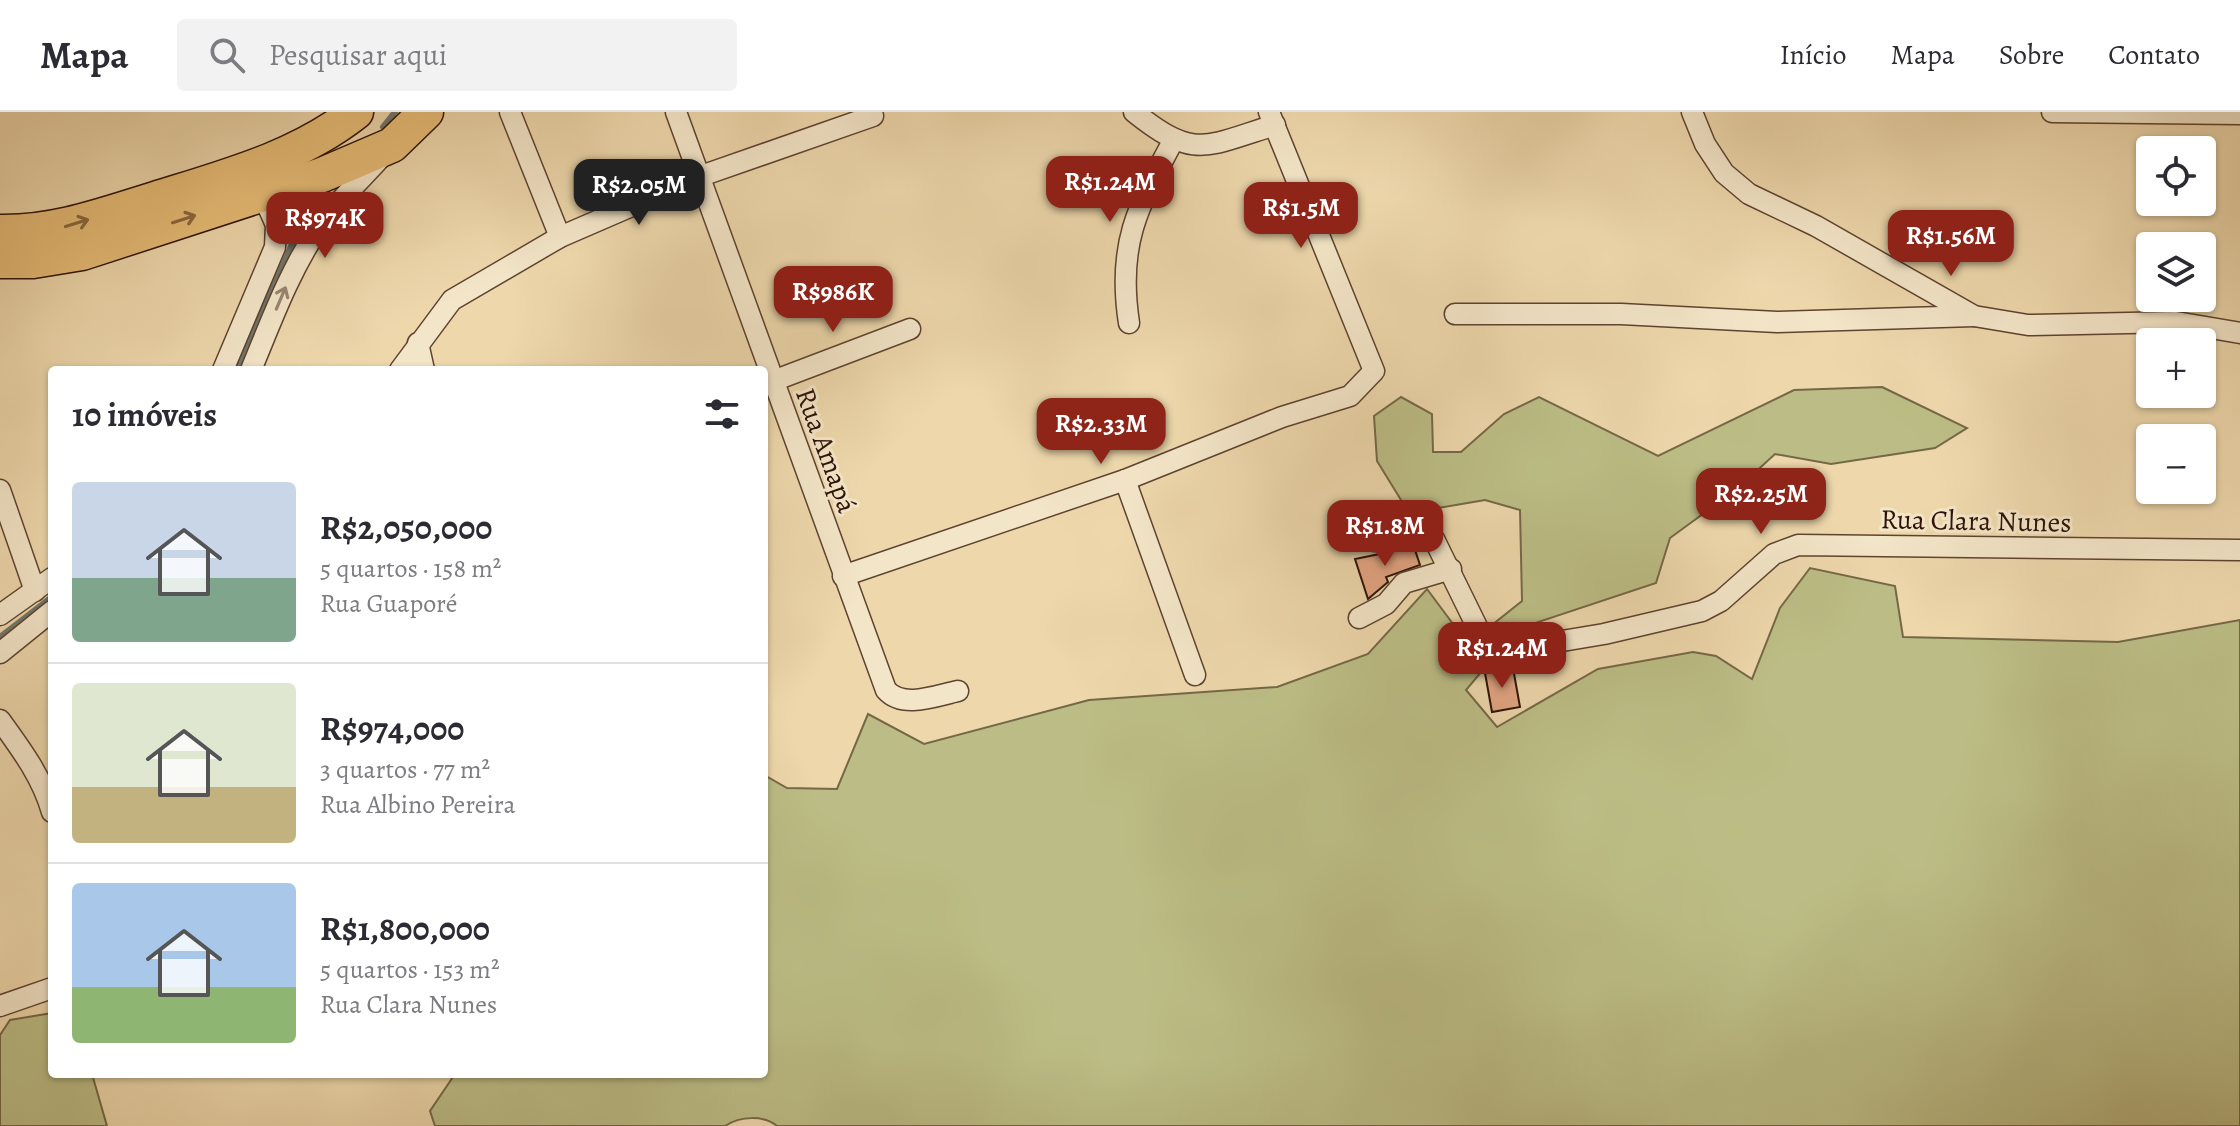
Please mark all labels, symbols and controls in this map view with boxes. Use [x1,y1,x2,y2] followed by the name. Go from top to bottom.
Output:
[177,19,737,91] search box
[40,29,129,81] text: Mapa
[205,33,249,77] icon: search
[269,35,447,75] text: Pesquisar aqui
[1780,36,1847,74] text: Início
[1891,36,1955,74] text: Mapa
[1999,36,2064,74] text: Sobre
[2108,36,2200,74] text: Contato
[2136,136,2216,504] map controls
[2136,136,2216,216] button: locate
[1036,156,1184,224] pin: R$1.24M
[565,159,713,227] pin: R$2.05M
[1064,164,1156,199] text: R$1.24M
[592,167,686,202] text: R$2.05M
[1236,182,1366,250] pin: R$1.5M
[1262,190,1340,225] text: R$1.5M
[260,192,390,260] pin: R$974K
[284,200,366,235] text: R$974K
[171,210,196,225] one-way arrow
[1877,210,2025,278] pin: R$1.56M
[64,215,89,229] one-way arrow
[1906,218,1996,253] text: R$1.56M
[2136,232,2216,312] button: layers
[768,266,898,334] pin: R$986K
[792,274,874,309] text: R$986K
[275,286,290,311] one-way arrow
[2136,328,2216,408] button: +
[786,383,866,518] street label: Rua Amapá
[72,391,217,438] text: 10 imóveis
[700,392,744,436] icon: filters
[1027,398,1175,466] pin: R$2.33M
[1055,406,1147,441] text: R$2.33M
[2136,424,2216,504] button: −
[1687,468,1835,536] pin: R$2.25M
[1714,476,1808,511] text: R$2.25M
[1320,500,1450,568] pin: R$1.8M
[1880,500,2072,542] street label: Rua Clara Nunes
[320,504,492,551] text: R$2,050,000
[1345,508,1425,543] text: R$1.8M
[136,514,232,610] icon: home
[320,551,501,586] text: 5 quartos · 158 m²
[320,586,457,621] text: Rua Guaporé
[1428,622,1576,690] pin: R$1.24M
[1456,630,1548,665] text: R$1.24M
[320,705,464,752] text: R$974,000
[136,715,232,811] icon: home
[320,752,490,787] text: 3 quartos · 77 m²
[320,787,516,822] text: Rua Albino Pereira
[320,905,490,952] text: R$1,800,000
[136,915,232,1011] icon: home
[320,952,500,987] text: 5 quartos · 153 m²
[320,987,497,1022] text: Rua Clara Nunes

